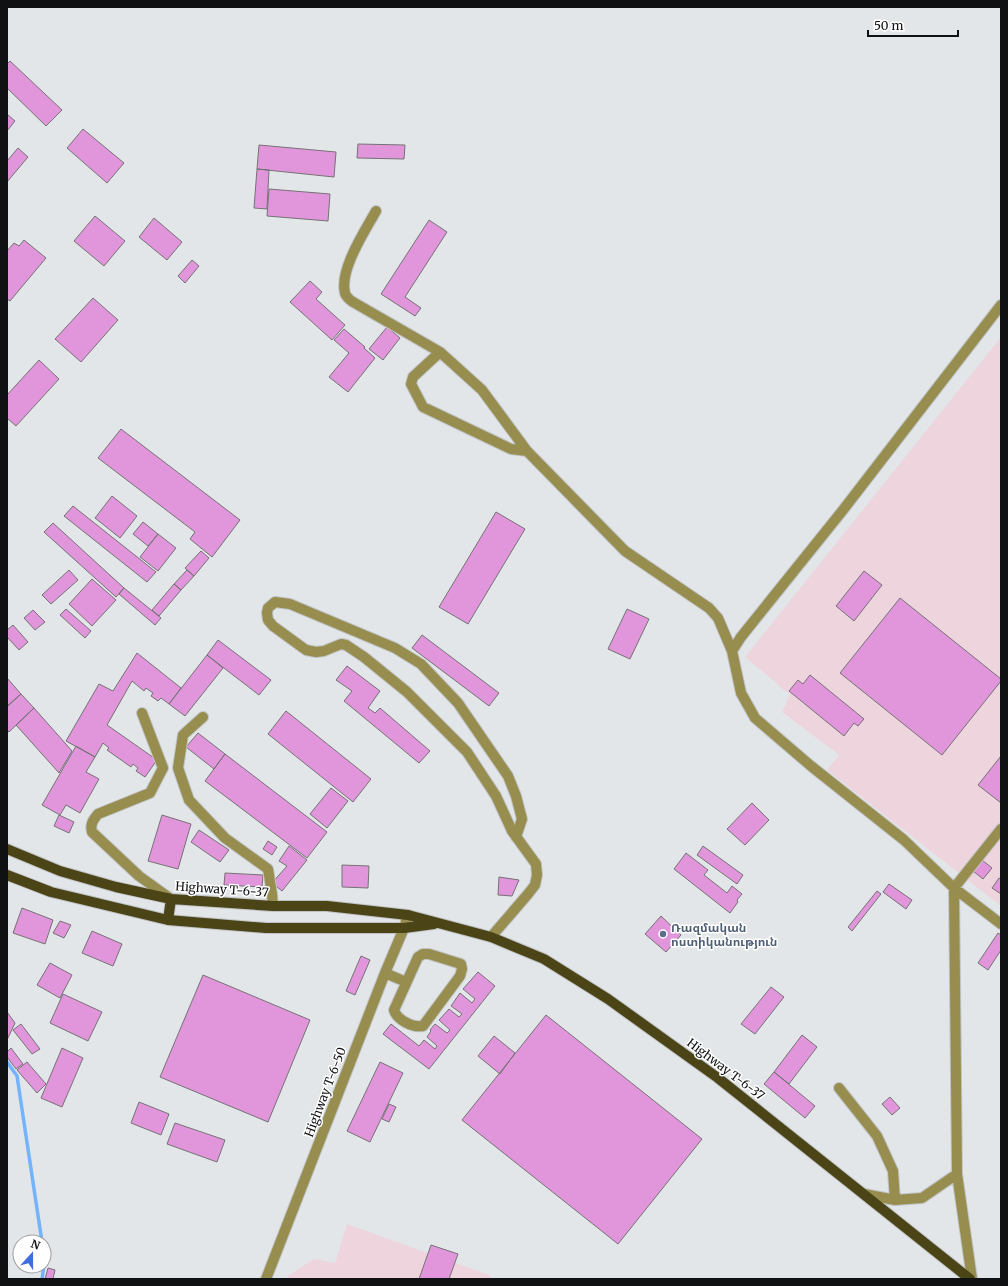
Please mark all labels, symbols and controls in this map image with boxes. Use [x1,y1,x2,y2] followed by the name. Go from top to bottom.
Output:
[868,12,958,38] scale bar
[874,18,903,33] text: 50 m
[175,878,269,900] street label: Highway T-6-37
[671,920,777,949] place label: Ռազմական ոստիկանություն
[658,929,668,939] marker: Ռազմական ոստիկանություն
[684,1035,768,1103] street label: Highway T-6-37
[301,1045,349,1139] street label: Highway T-6-50
[12,1234,52,1274] north arrow
[29,1237,42,1253] text: N

